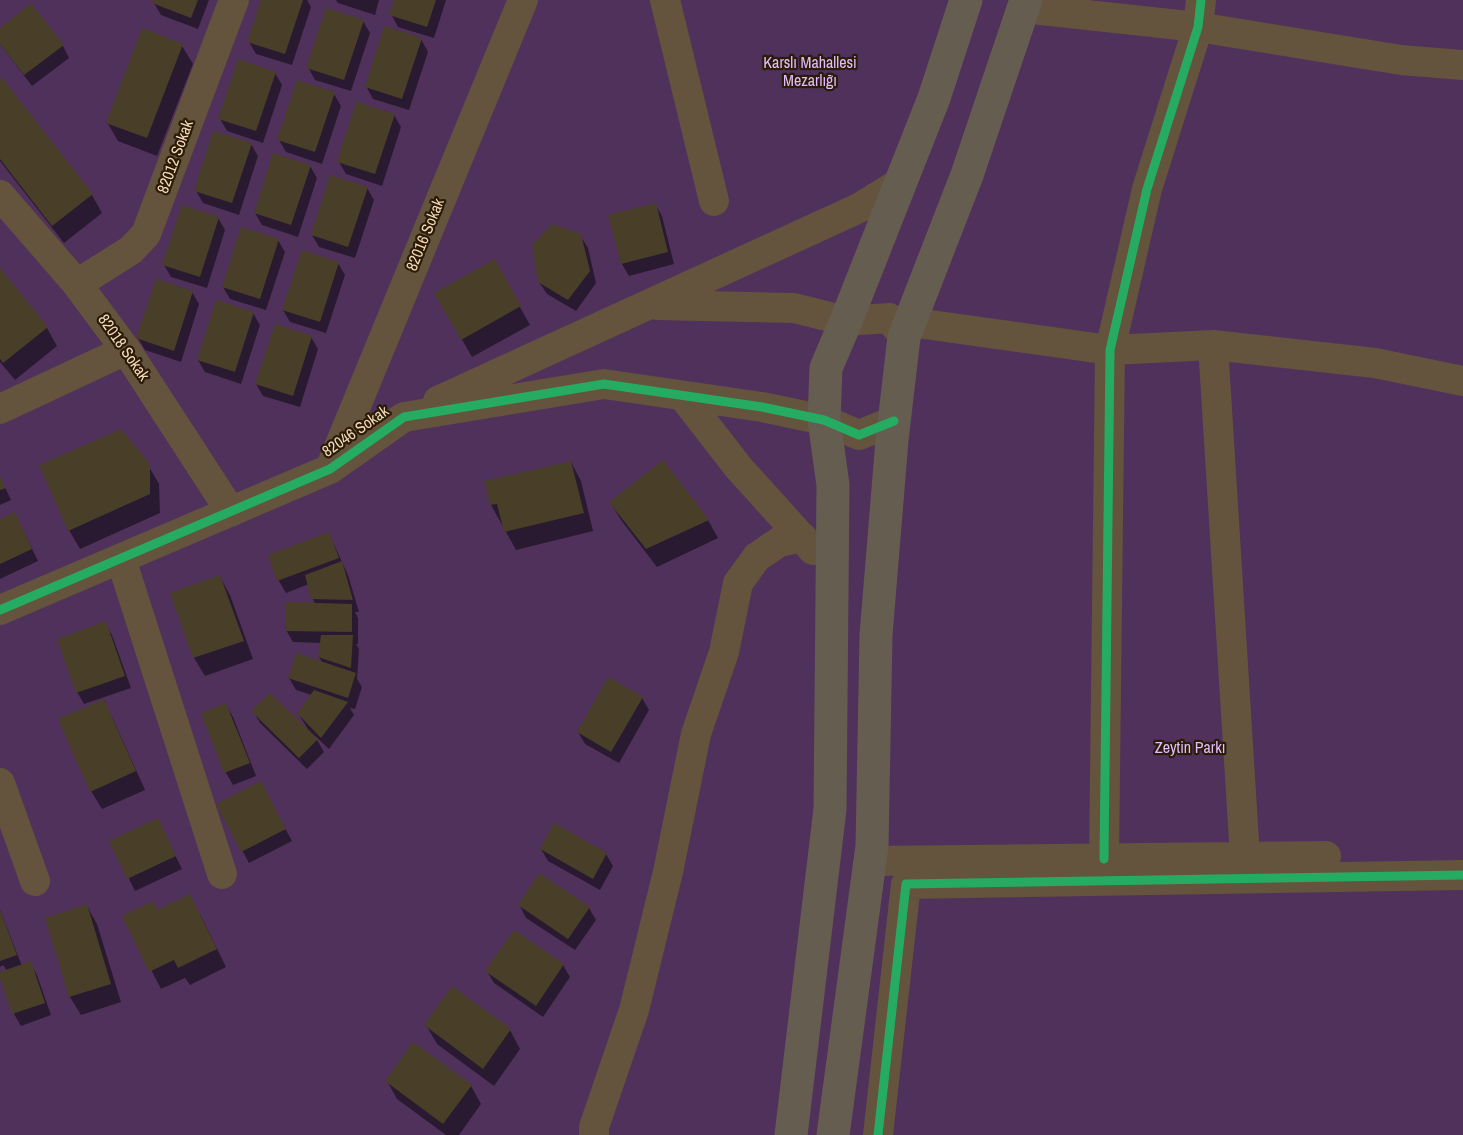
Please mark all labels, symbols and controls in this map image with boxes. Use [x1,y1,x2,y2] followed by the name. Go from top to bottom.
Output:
[763,54,857,92] park label: Karslı Mahallesi Mezarlığı
[154,118,198,196] street label: 82012 Sokak
[403,196,449,274] street label: 82016 Sokak
[93,311,153,385] street label: 82018 Sokak
[319,402,393,462] street label: 82046 Sokak
[1155,739,1225,759] park label: Zeytin Parkı

